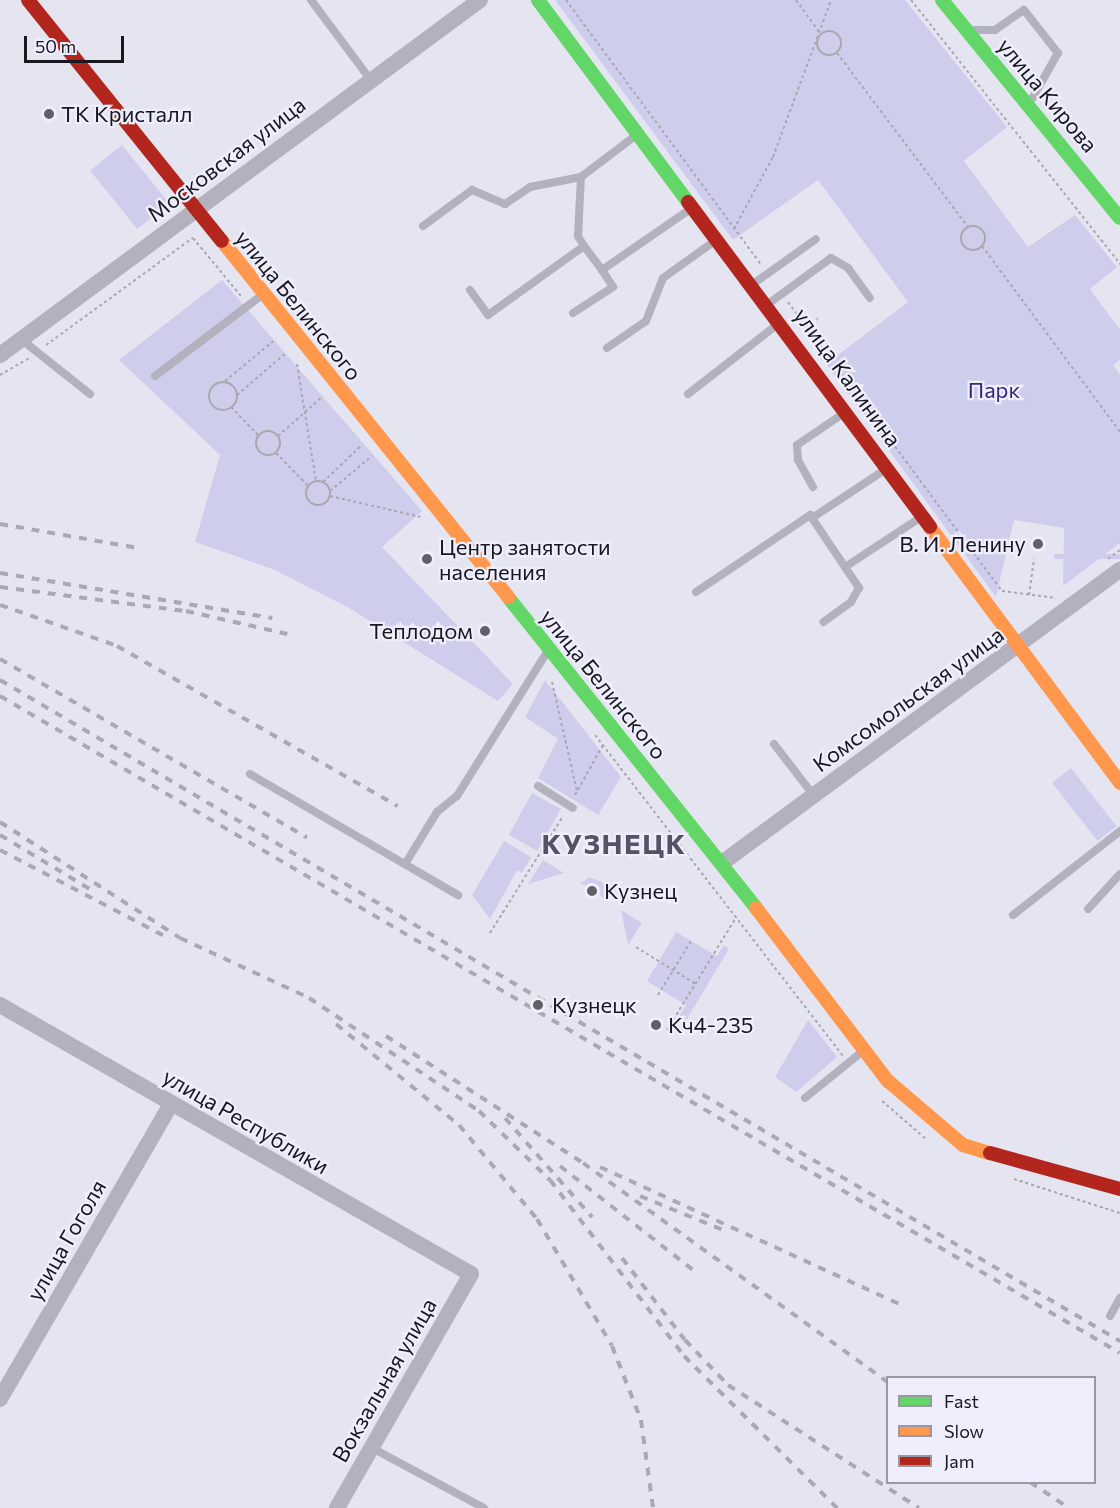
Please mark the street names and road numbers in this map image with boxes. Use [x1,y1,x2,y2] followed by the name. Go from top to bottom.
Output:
[993,33,1103,157] street label: улица Кирова
[142,91,310,227] street label: Московская улица
[230,225,368,385] street label: улица Белинского
[789,303,907,451] street label: улица Калинина
[535,604,673,764] street label: улица Белинского
[808,621,1008,777] street label: Комсомольская улица
[158,1063,334,1179] street label: улица Республики
[21,1175,111,1305] street label: улица Гоголя
[326,1293,442,1467] street label: Вокзальная улица

